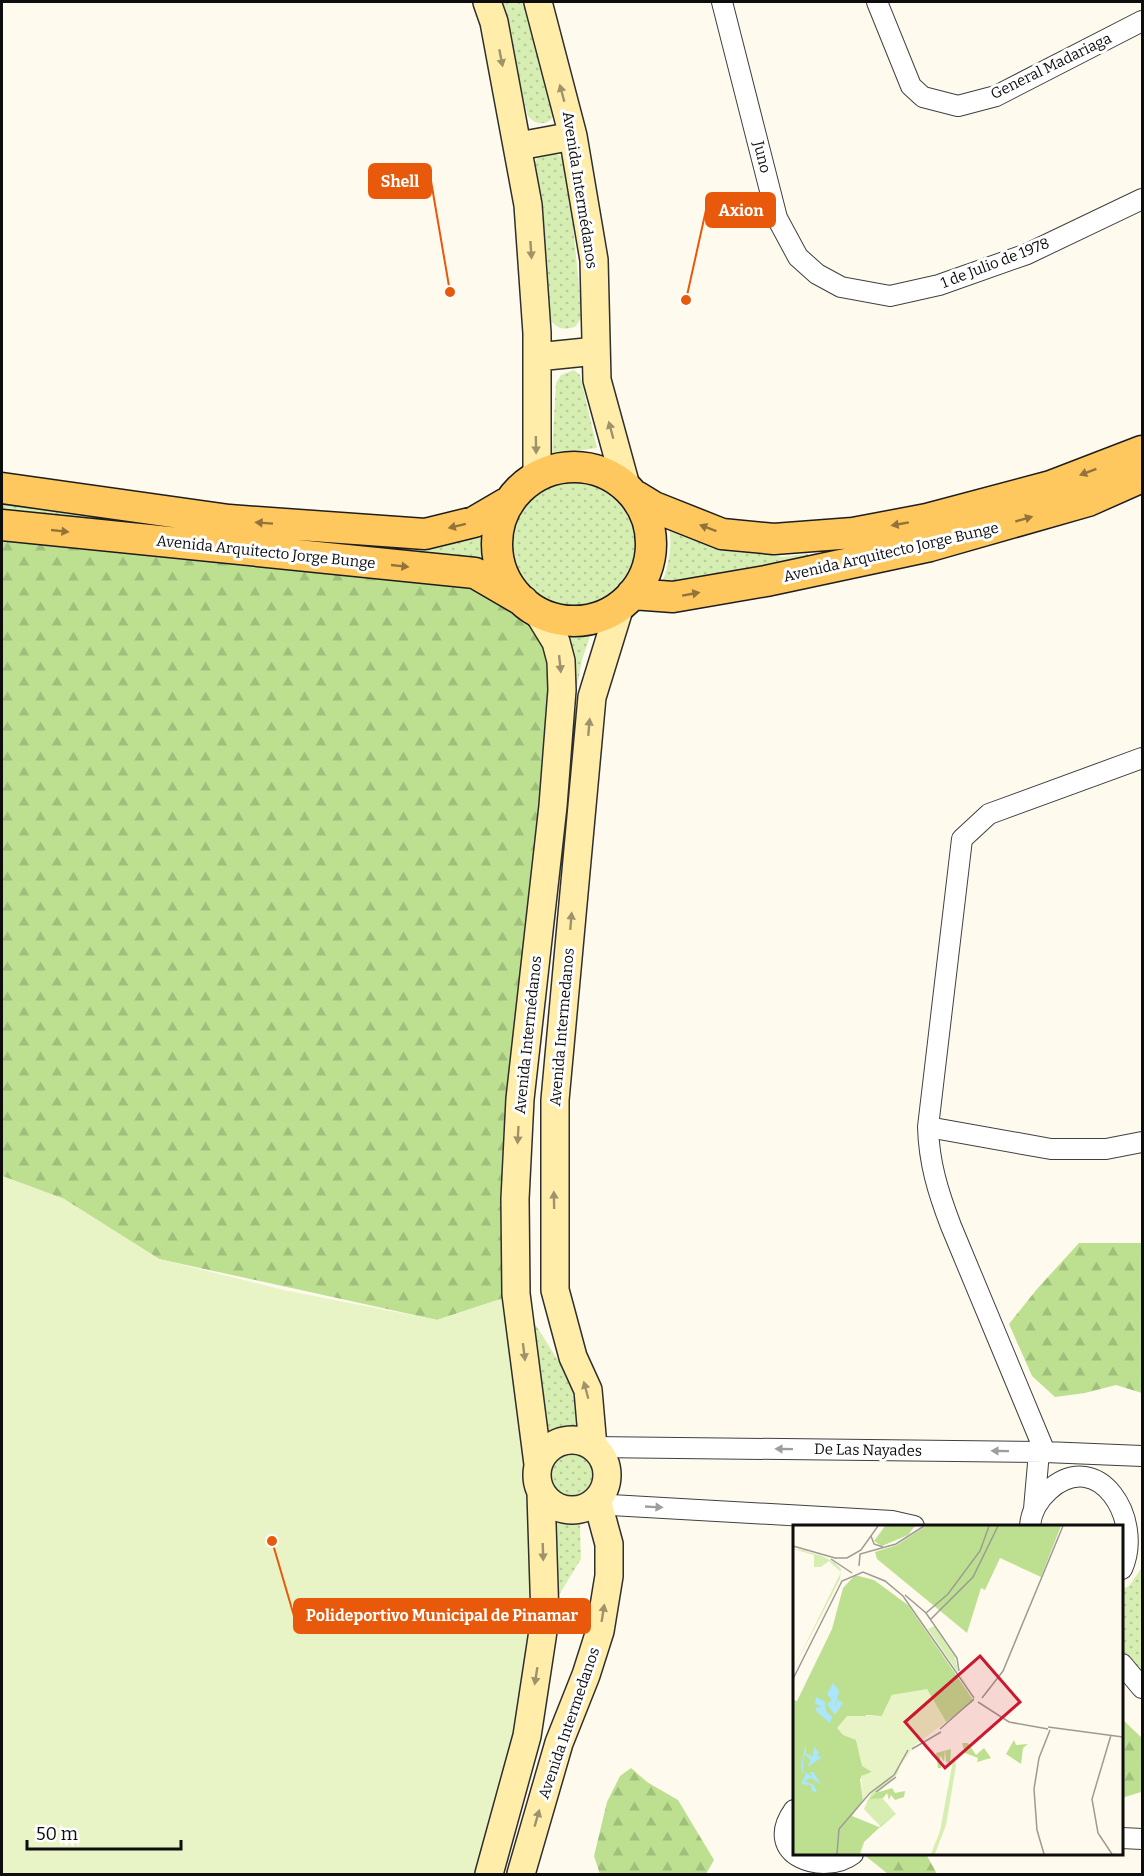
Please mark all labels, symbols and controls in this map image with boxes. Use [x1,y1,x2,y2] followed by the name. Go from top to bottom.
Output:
[988,29,1114,103] street label: General Madariaga
[497,49,506,68] one-way arrow
[557,84,567,102] one-way arrow
[559,110,601,270] street label: Avenida Intermédanos
[749,138,775,175] street label: Juno
[369,164,431,198] callout: Shell
[381,172,419,191] text: Shell
[706,193,775,227] callout: Axion
[718,201,764,220] text: Axion
[938,234,1052,292] street label: 1 de Julio de 1978
[527,241,536,260] one-way arrow
[605,421,615,439] one-way arrow
[531,436,541,455] one-way arrow
[1079,467,1097,477] one-way arrow
[1015,514,1033,523] one-way arrow
[254,518,273,527] one-way arrow
[782,518,1000,586] street label: Avenida Arquitecto Jorge Bunge
[891,520,910,529] one-way arrow
[448,521,467,531] one-way arrow
[699,523,717,532] one-way arrow
[50,526,69,536] one-way arrow
[156,532,376,572] street label: Avenida Arquitecto Jorge Bunge
[390,561,409,571] one-way arrow
[681,589,700,598] one-way arrow
[555,655,565,674] one-way arrow
[584,718,594,737] one-way arrow
[566,912,576,931] one-way arrow
[546,947,578,1107] street label: Avenida Intermedanos
[511,955,545,1115] street label: Avenida Intermédanos
[514,1126,523,1145] one-way arrow
[549,1190,559,1209] one-way arrow
[519,1342,528,1361] one-way arrow
[581,1381,590,1399] one-way arrow
[814,1440,922,1460] street label: De Las Nayades
[775,1444,794,1454] one-way arrow
[991,1446,1010,1456] one-way arrow
[645,1503,664,1512] one-way arrow
[793,1525,1123,1855] inset map
[538,1542,548,1561] one-way arrow
[294,1599,590,1633] callout: Polideportivo Municipal de Pinamar
[599,1603,608,1622] one-way arrow
[306,1606,578,1625] text: Polideportivo Municipal de Pinamar
[535,1645,603,1801] street label: Avenida Intermedanos
[532,1667,541,1686] one-way arrow
[533,1809,542,1827] one-way arrow
[27,1813,182,1851] scale bar
[36,1823,78,1845] text: 50 m

